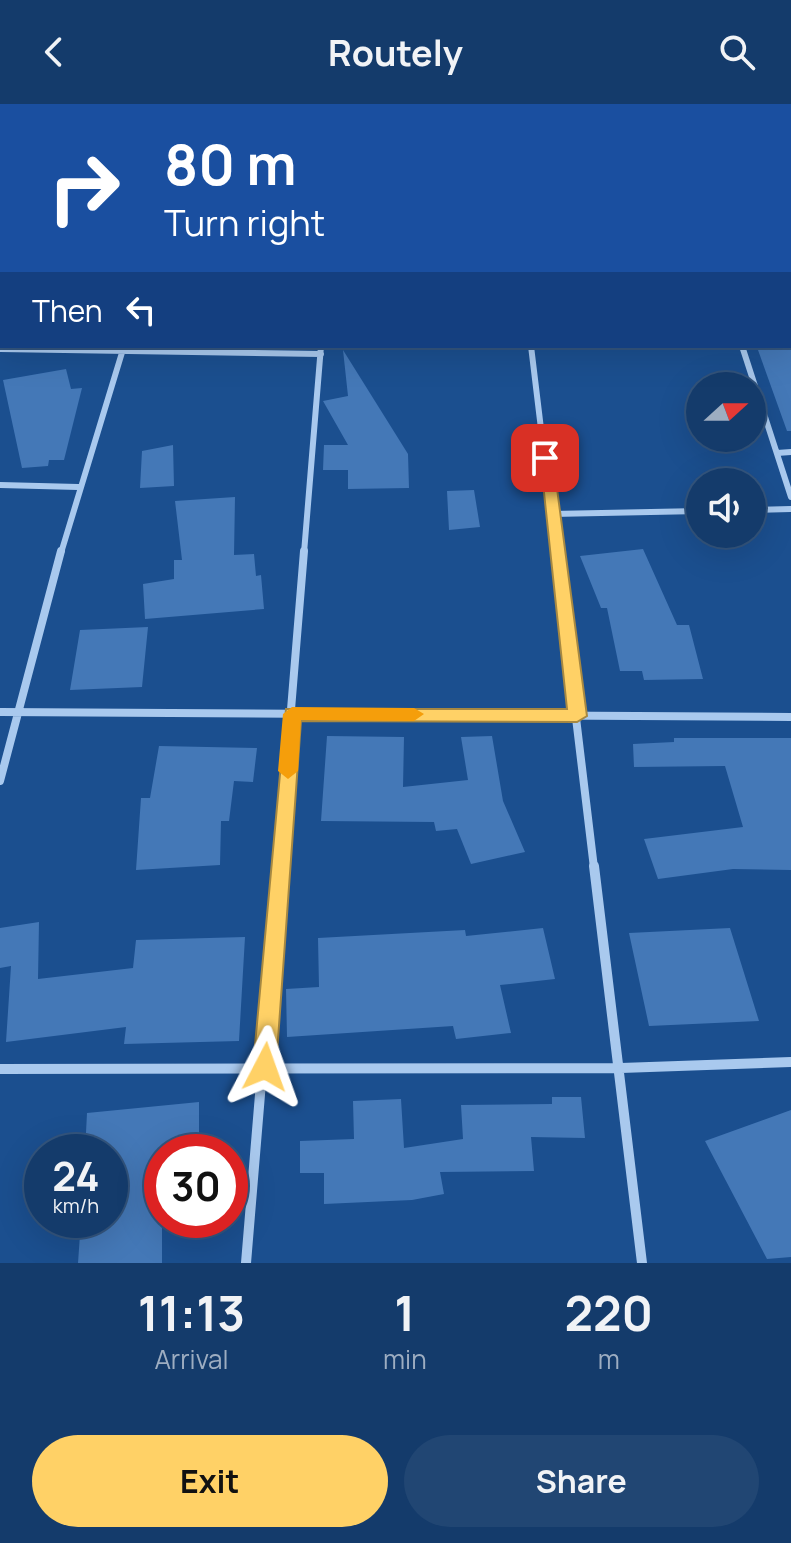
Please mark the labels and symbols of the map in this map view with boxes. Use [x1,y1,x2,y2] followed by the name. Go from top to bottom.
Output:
[686,372,766,452] north arrow
[511,424,579,492] pin
[223,1025,307,1109] position arrow
[144,1134,248,1238] speed limit sign: 30

